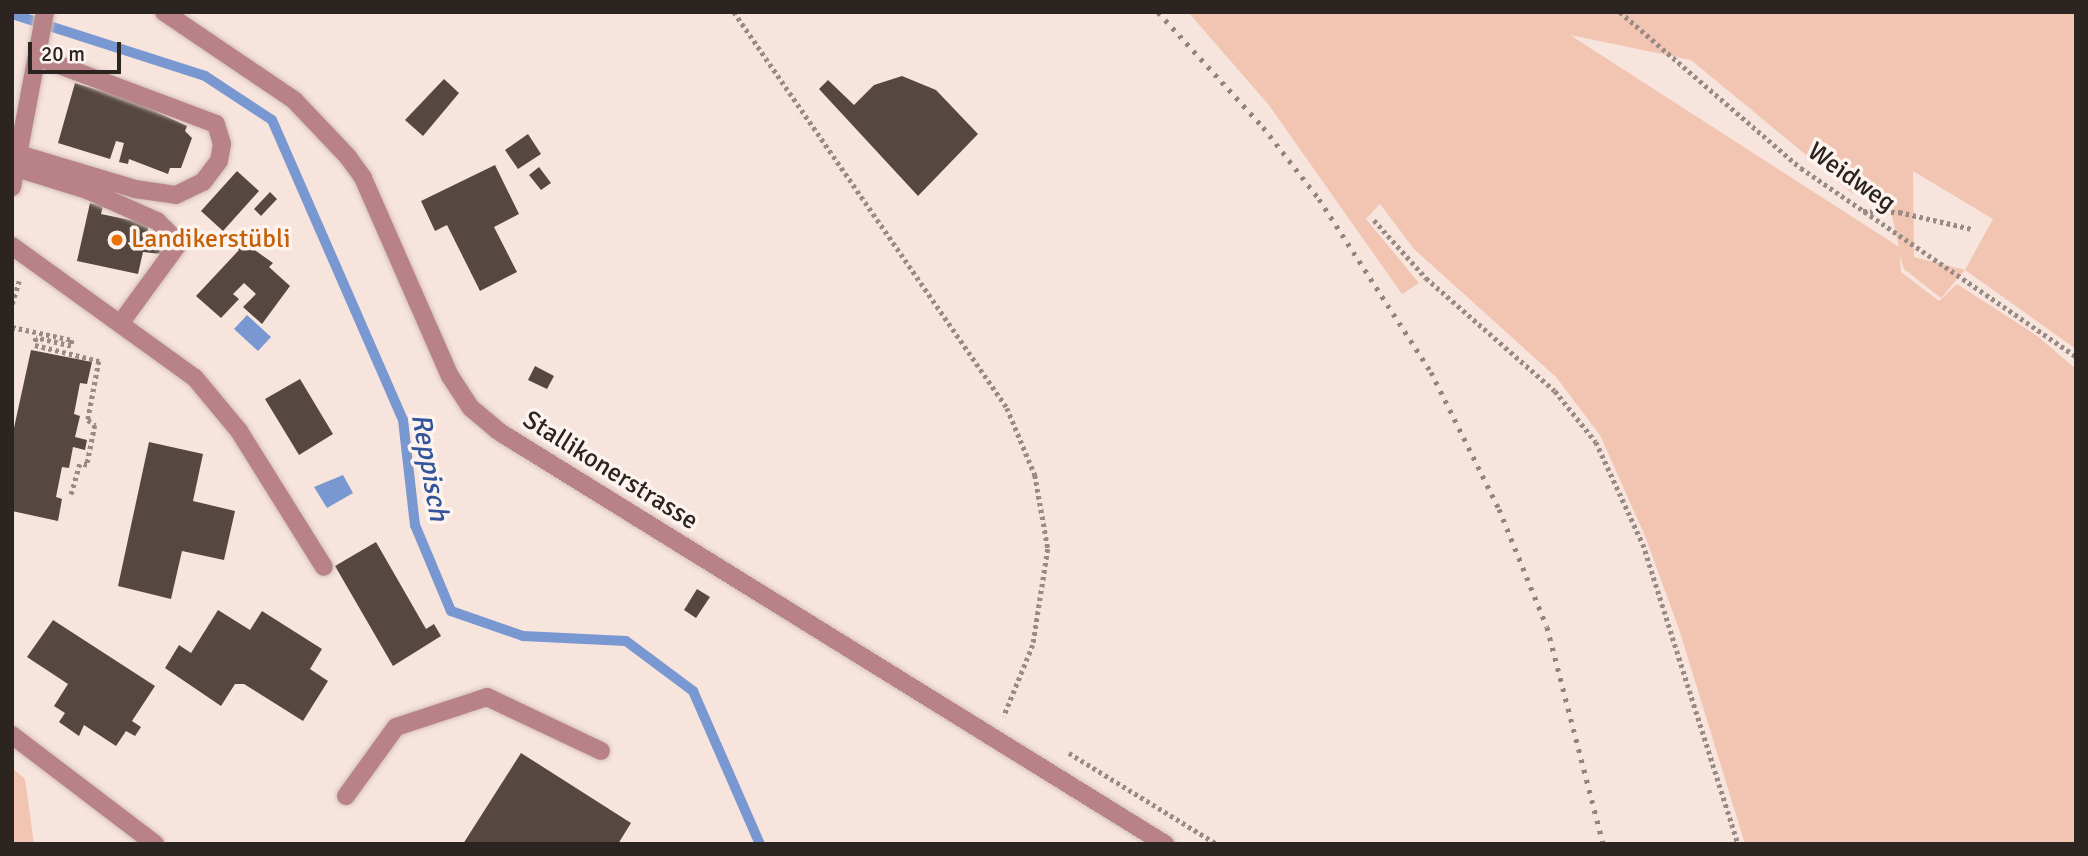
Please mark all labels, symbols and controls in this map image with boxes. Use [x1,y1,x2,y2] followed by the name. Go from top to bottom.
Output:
[32,28,124,72] scale bar
[41,41,85,67] text: 20 m
[1801,137,1901,219] street label: Weidweg
[131,224,290,256] place label: Landikerstübli
[109,232,125,248] marker: Landikerstübli
[517,405,703,537] street label: Stallikonerstrasse
[404,411,456,523] water label: Reppisch

